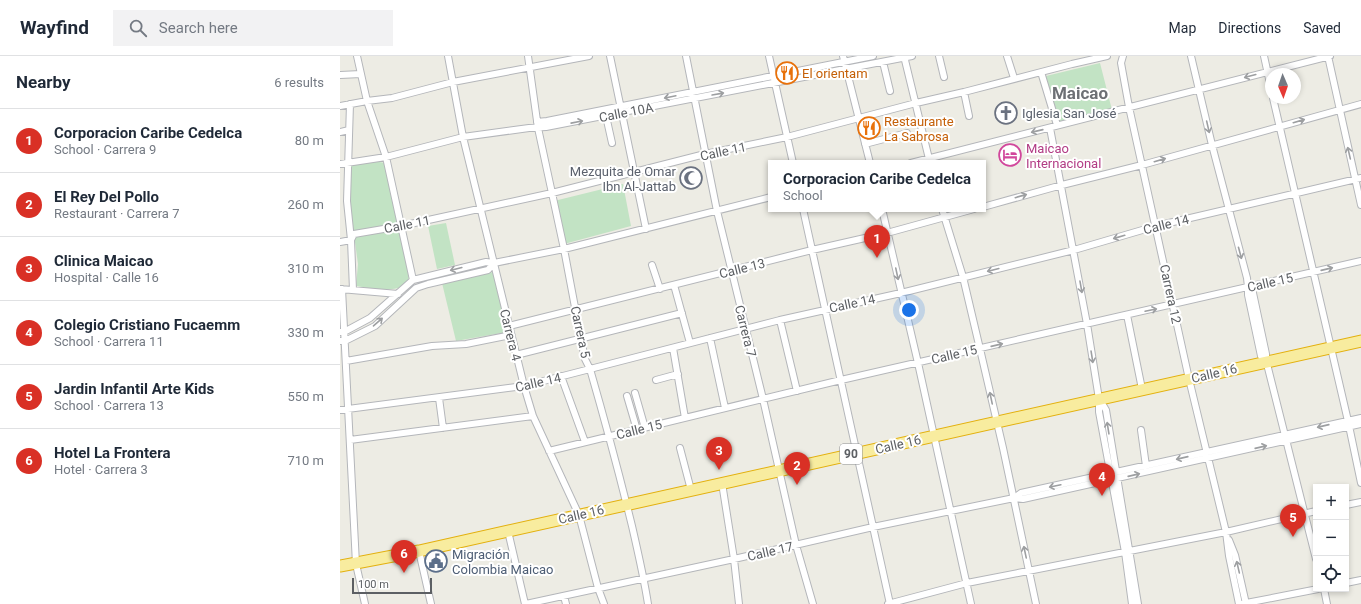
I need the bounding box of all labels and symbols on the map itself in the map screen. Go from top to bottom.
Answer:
restaurant icon: El orientam [774,60,800,86]
place label: El orientam [802,66,868,81]
north arrow [1265,68,1301,104]
one-way arrow [1243,73,1256,80]
district label: Maicao [1052,83,1108,103]
one-way arrow [711,90,724,98]
one-way arrow [664,93,677,101]
street label: Calle 10A [598,100,655,125]
church icon: Iglesia San José [993,100,1019,126]
place label: Iglesia San José [1022,106,1117,121]
place label: Restaurante La Sabrosa [884,114,954,144]
restaurant icon: Restaurante La Sabrosa [856,115,882,141]
one-way arrow [570,117,583,125]
one-way arrow [1292,117,1305,124]
one-way arrow [1205,120,1212,133]
one-way arrow [1031,127,1044,135]
street label: Calle 11 [699,139,747,164]
place label: Maicao Internacional [1026,141,1101,171]
hotel icon: Maicao Internacional [997,142,1023,168]
one-way arrow [1344,147,1352,160]
one-way arrow [1153,156,1166,163]
place label: Mezquita de Omar Ibn Al-Jattab [570,164,677,194]
mosque icon: Mezquita de Omar Ibn Al-Jattab [678,165,704,191]
one-way arrow [1014,192,1027,199]
street label: Calle 14 [1142,211,1191,237]
street label: Calle 11 [383,213,431,236]
pin: 1 [864,225,890,258]
one-way arrow [1113,234,1126,241]
one-way arrow [1237,246,1244,259]
street label: Calle 13 [718,256,767,281]
street label: Carrera 12 [1157,263,1184,325]
one-way arrow [1321,265,1334,273]
one-way arrow [450,266,463,273]
one-way arrow [987,266,1000,274]
one-way arrow [893,267,901,280]
street label: Calle 15 [1246,270,1294,295]
one-way arrow [1077,280,1085,293]
street label: Calle 14 [828,291,877,316]
your location [899,300,919,320]
street label: Carrera 7 [732,304,759,359]
street label: Carrera 5 [568,305,593,360]
one-way arrow [1144,305,1157,313]
street label: Carrera 4 [497,308,524,363]
one-way arrow [373,317,384,326]
one-way arrow [990,340,1003,348]
street label: Calle 15 [930,342,978,367]
one-way arrow [1088,350,1096,363]
street label: Calle 16 [1190,361,1238,386]
street label: Calle 14 [514,370,563,395]
one-way arrow [986,392,994,405]
street label: Calle 15 [615,417,664,442]
one-way arrow [1104,421,1112,434]
one-way arrow [1317,423,1330,431]
street label: Calle 16 [874,432,922,457]
pin: 3 [706,437,732,470]
one-way arrow [1254,442,1267,450]
road number: 90 [840,444,862,464]
pin: 2 [784,452,810,485]
one-way arrow [1176,454,1189,462]
pin: 4 [1089,463,1115,496]
one-way arrow [1127,470,1140,478]
one-way arrow [1049,482,1062,490]
street label: Calle 16 [557,502,605,527]
pin: 5 [1280,504,1306,537]
street label: Calle 17 [746,539,794,564]
pin: 6 [391,540,417,573]
one-way arrow [1021,546,1029,559]
place label: Migración Colombia Maicao [452,547,553,577]
public building icon: Migración Colombia Maicao [423,548,449,574]
one-way arrow [1233,561,1241,574]
scale bar [352,576,432,595]

